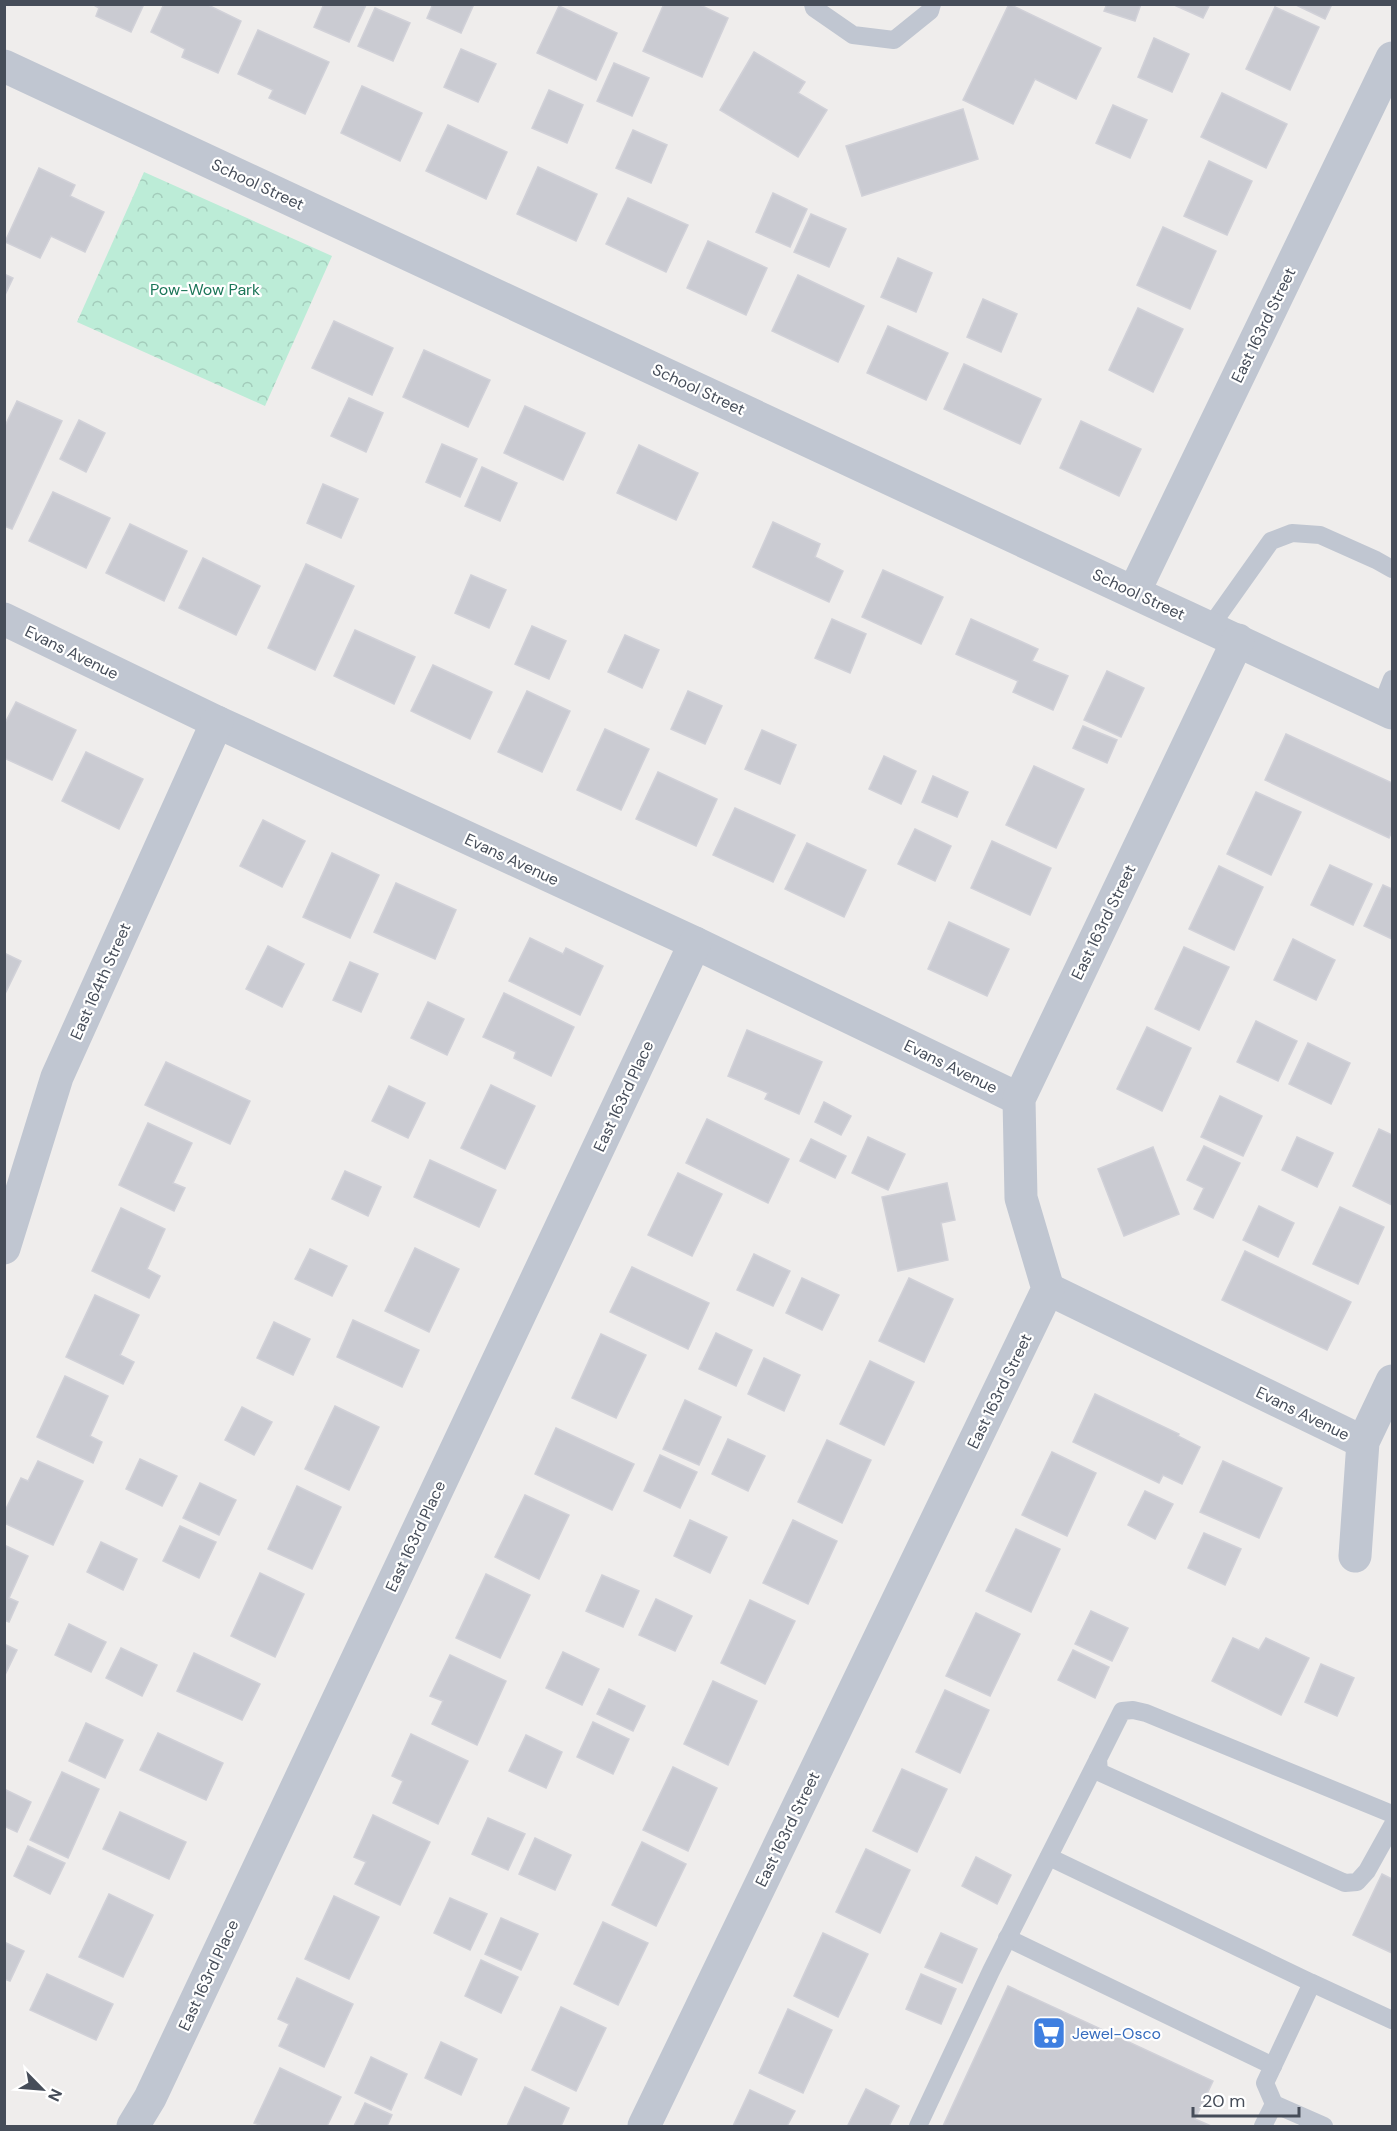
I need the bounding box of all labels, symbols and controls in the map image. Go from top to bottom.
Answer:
street label: School Street [208,154,307,215]
street label: East 163rd Street [1226,264,1300,386]
park label: Pow-Wow Park [150,279,260,300]
street label: School Street [649,359,748,420]
street label: School Street [1089,564,1188,625]
street label: Evans Avenue [22,621,122,684]
street label: Evans Avenue [461,828,562,890]
street label: East 163rd Street [1066,861,1140,983]
street label: East 164th Street [65,919,136,1043]
street label: Evans Avenue [901,1035,1001,1098]
street label: East 163rd Place [589,1037,658,1155]
street label: East 163rd Street [962,1330,1036,1452]
street label: Evans Avenue [1253,1382,1353,1445]
street label: East 163rd Place [381,1477,450,1595]
street label: East 163rd Street [750,1768,824,1890]
street label: East 163rd Place [174,1916,243,2034]
supermarket icon: Jewel-Osco [1031,2015,1067,2051]
place label: Jewel-Osco [1072,2023,1161,2044]
north arrow [12,2059,72,2119]
scale bar [1193,2080,1300,2118]
text: N [43,2085,67,2105]
text: 20 m [1202,2089,1245,2113]

